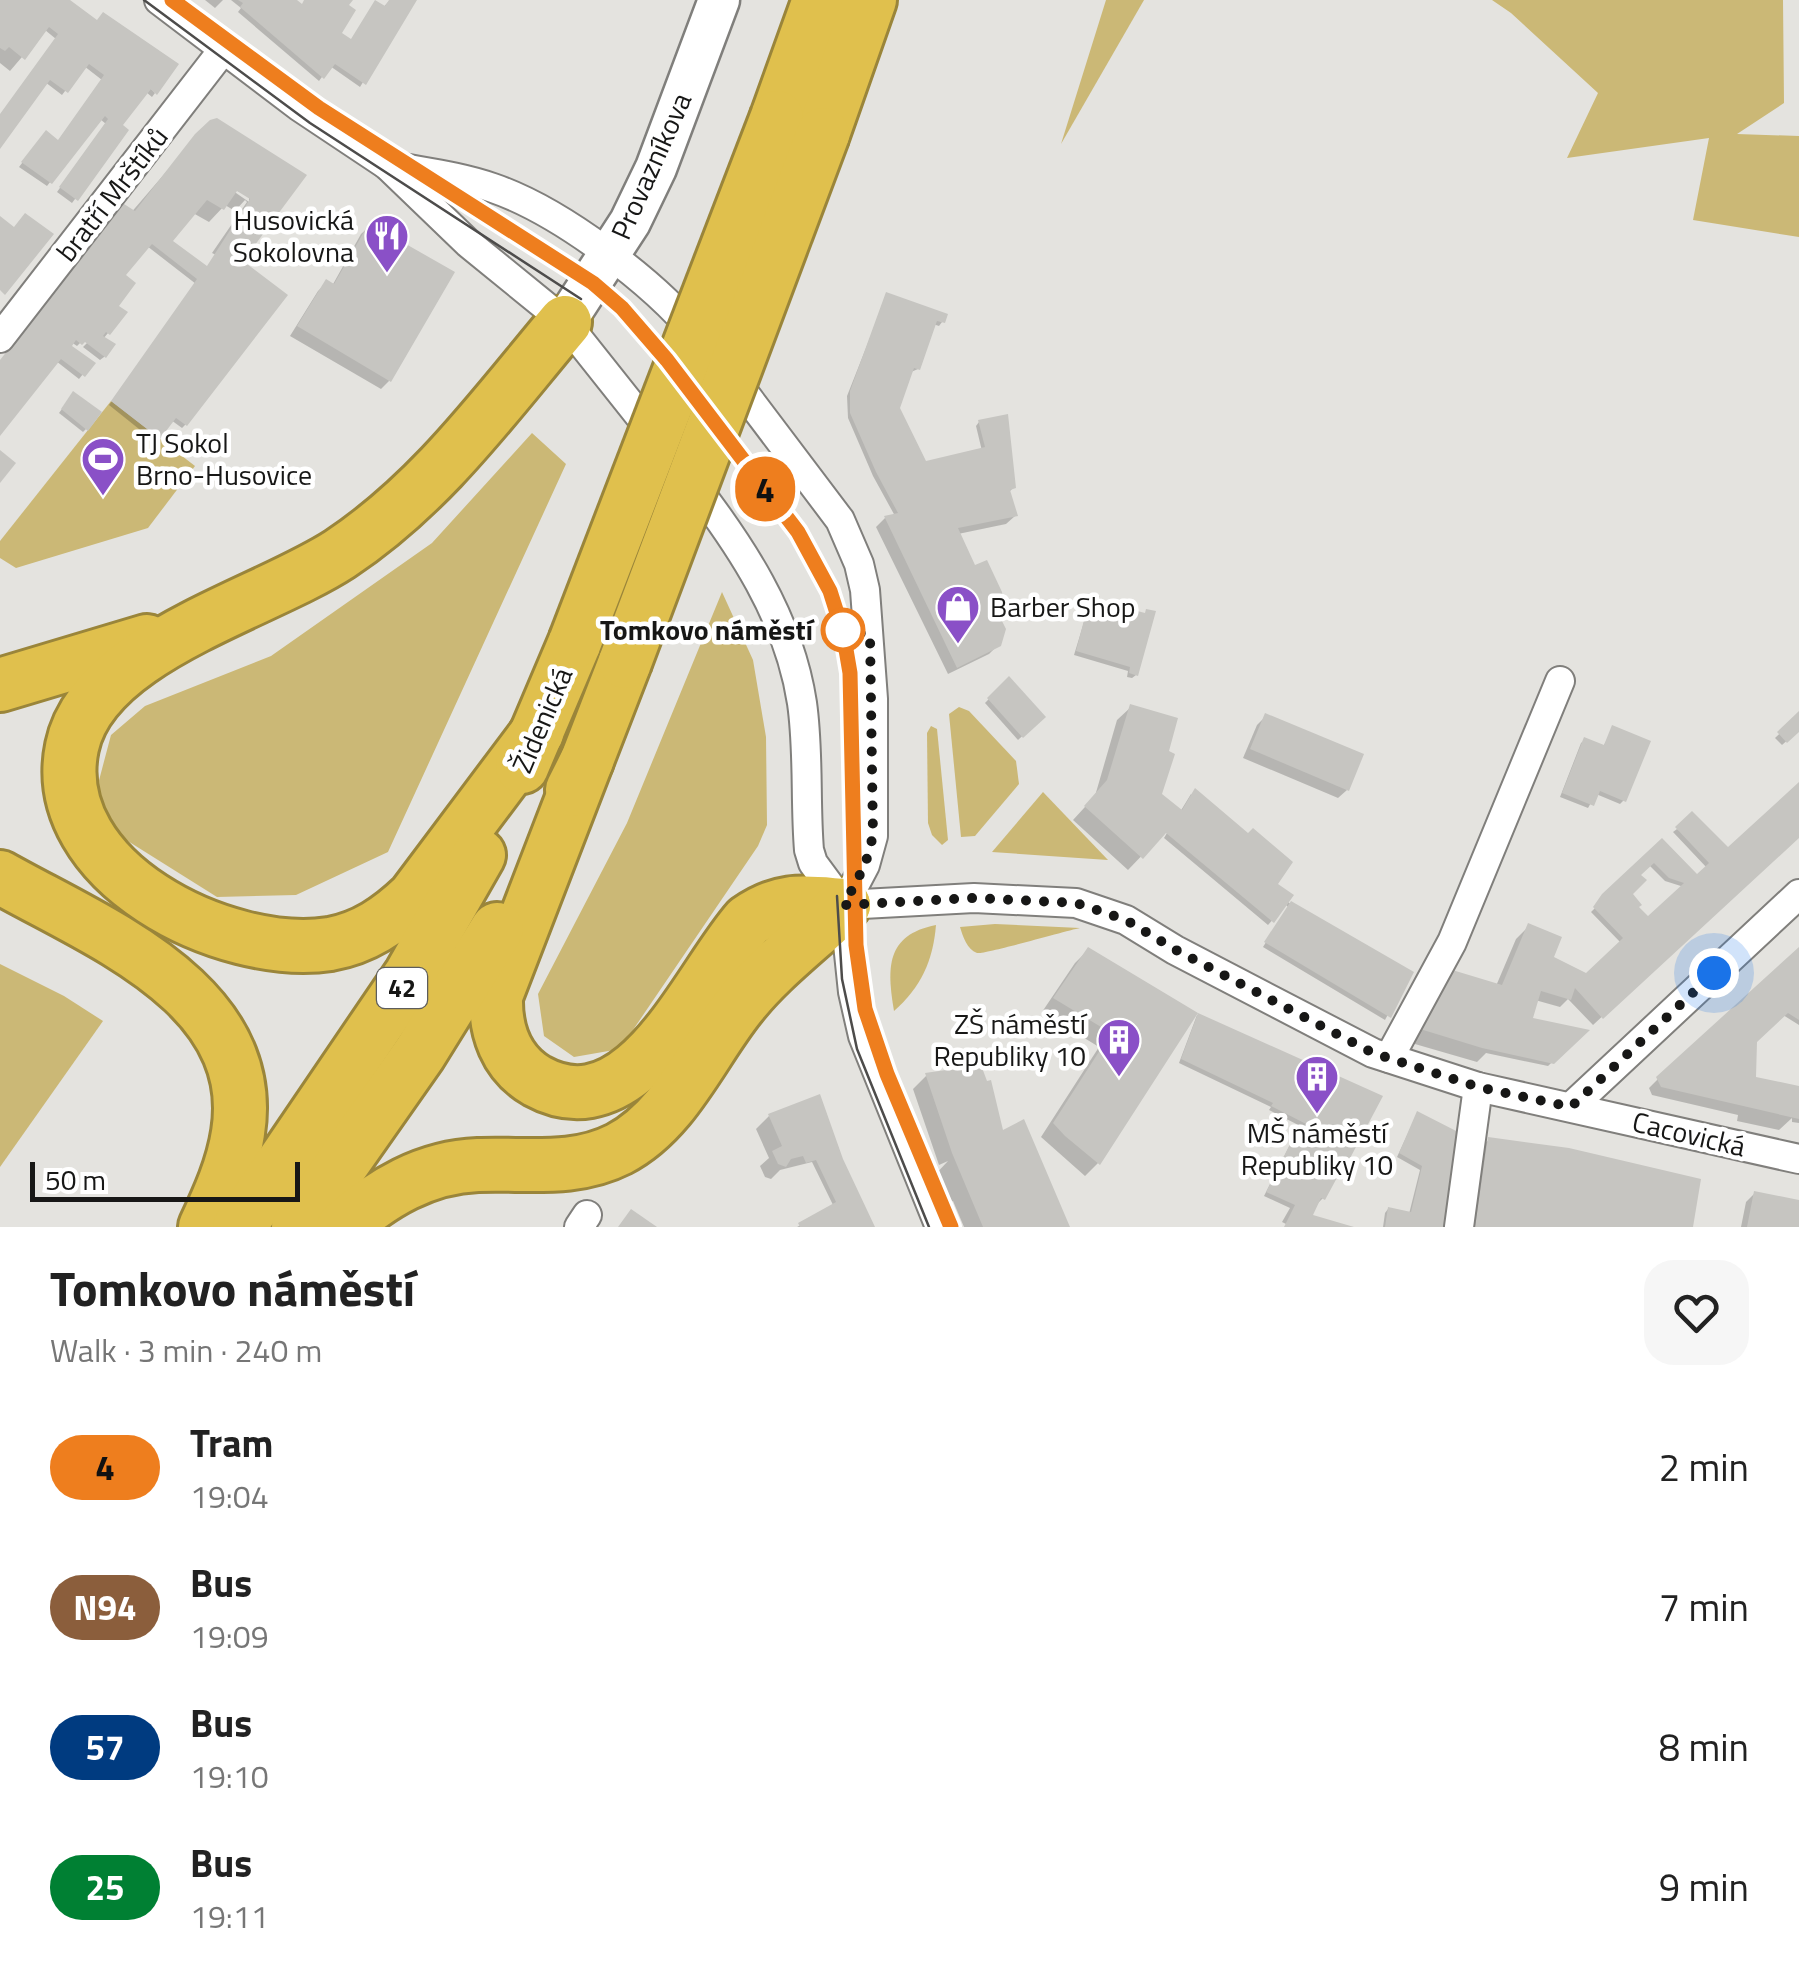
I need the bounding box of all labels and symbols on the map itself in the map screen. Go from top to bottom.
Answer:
street label: Provazníkova [599,85,702,246]
street label: bratří Mrštíků [45,117,178,270]
place label: Husovická Sokolovna [233,198,354,273]
restaurant icon: Husovická Sokolovna [364,213,410,274]
place label: TJ Sokol Brno-Husovice [136,421,312,496]
sports icon: TJ Sokol Brno-Husovice [80,436,126,497]
line badge: 4 [732,456,798,522]
shop icon: Barber Shop [935,584,981,645]
place label: Barber Shop [990,585,1135,628]
place label: Tomkovo náměstí [600,608,816,651]
marker: Tomkovo náměstí [822,609,864,651]
street label: Židenická [500,660,583,779]
your location [1689,948,1739,998]
road number: 42 [377,968,427,1008]
place label: ZŠ náměstí Republiky 10 [933,1002,1088,1077]
building icon: ZŠ náměstí Republiky 10 [1096,1017,1142,1078]
building icon: MŠ náměstí Republiky 10 [1294,1054,1340,1115]
street label: Cacovická [1628,1100,1750,1167]
place label: MŠ náměstí Republiky 10 [1241,1111,1393,1186]
scale bar [30,1157,300,1202]

